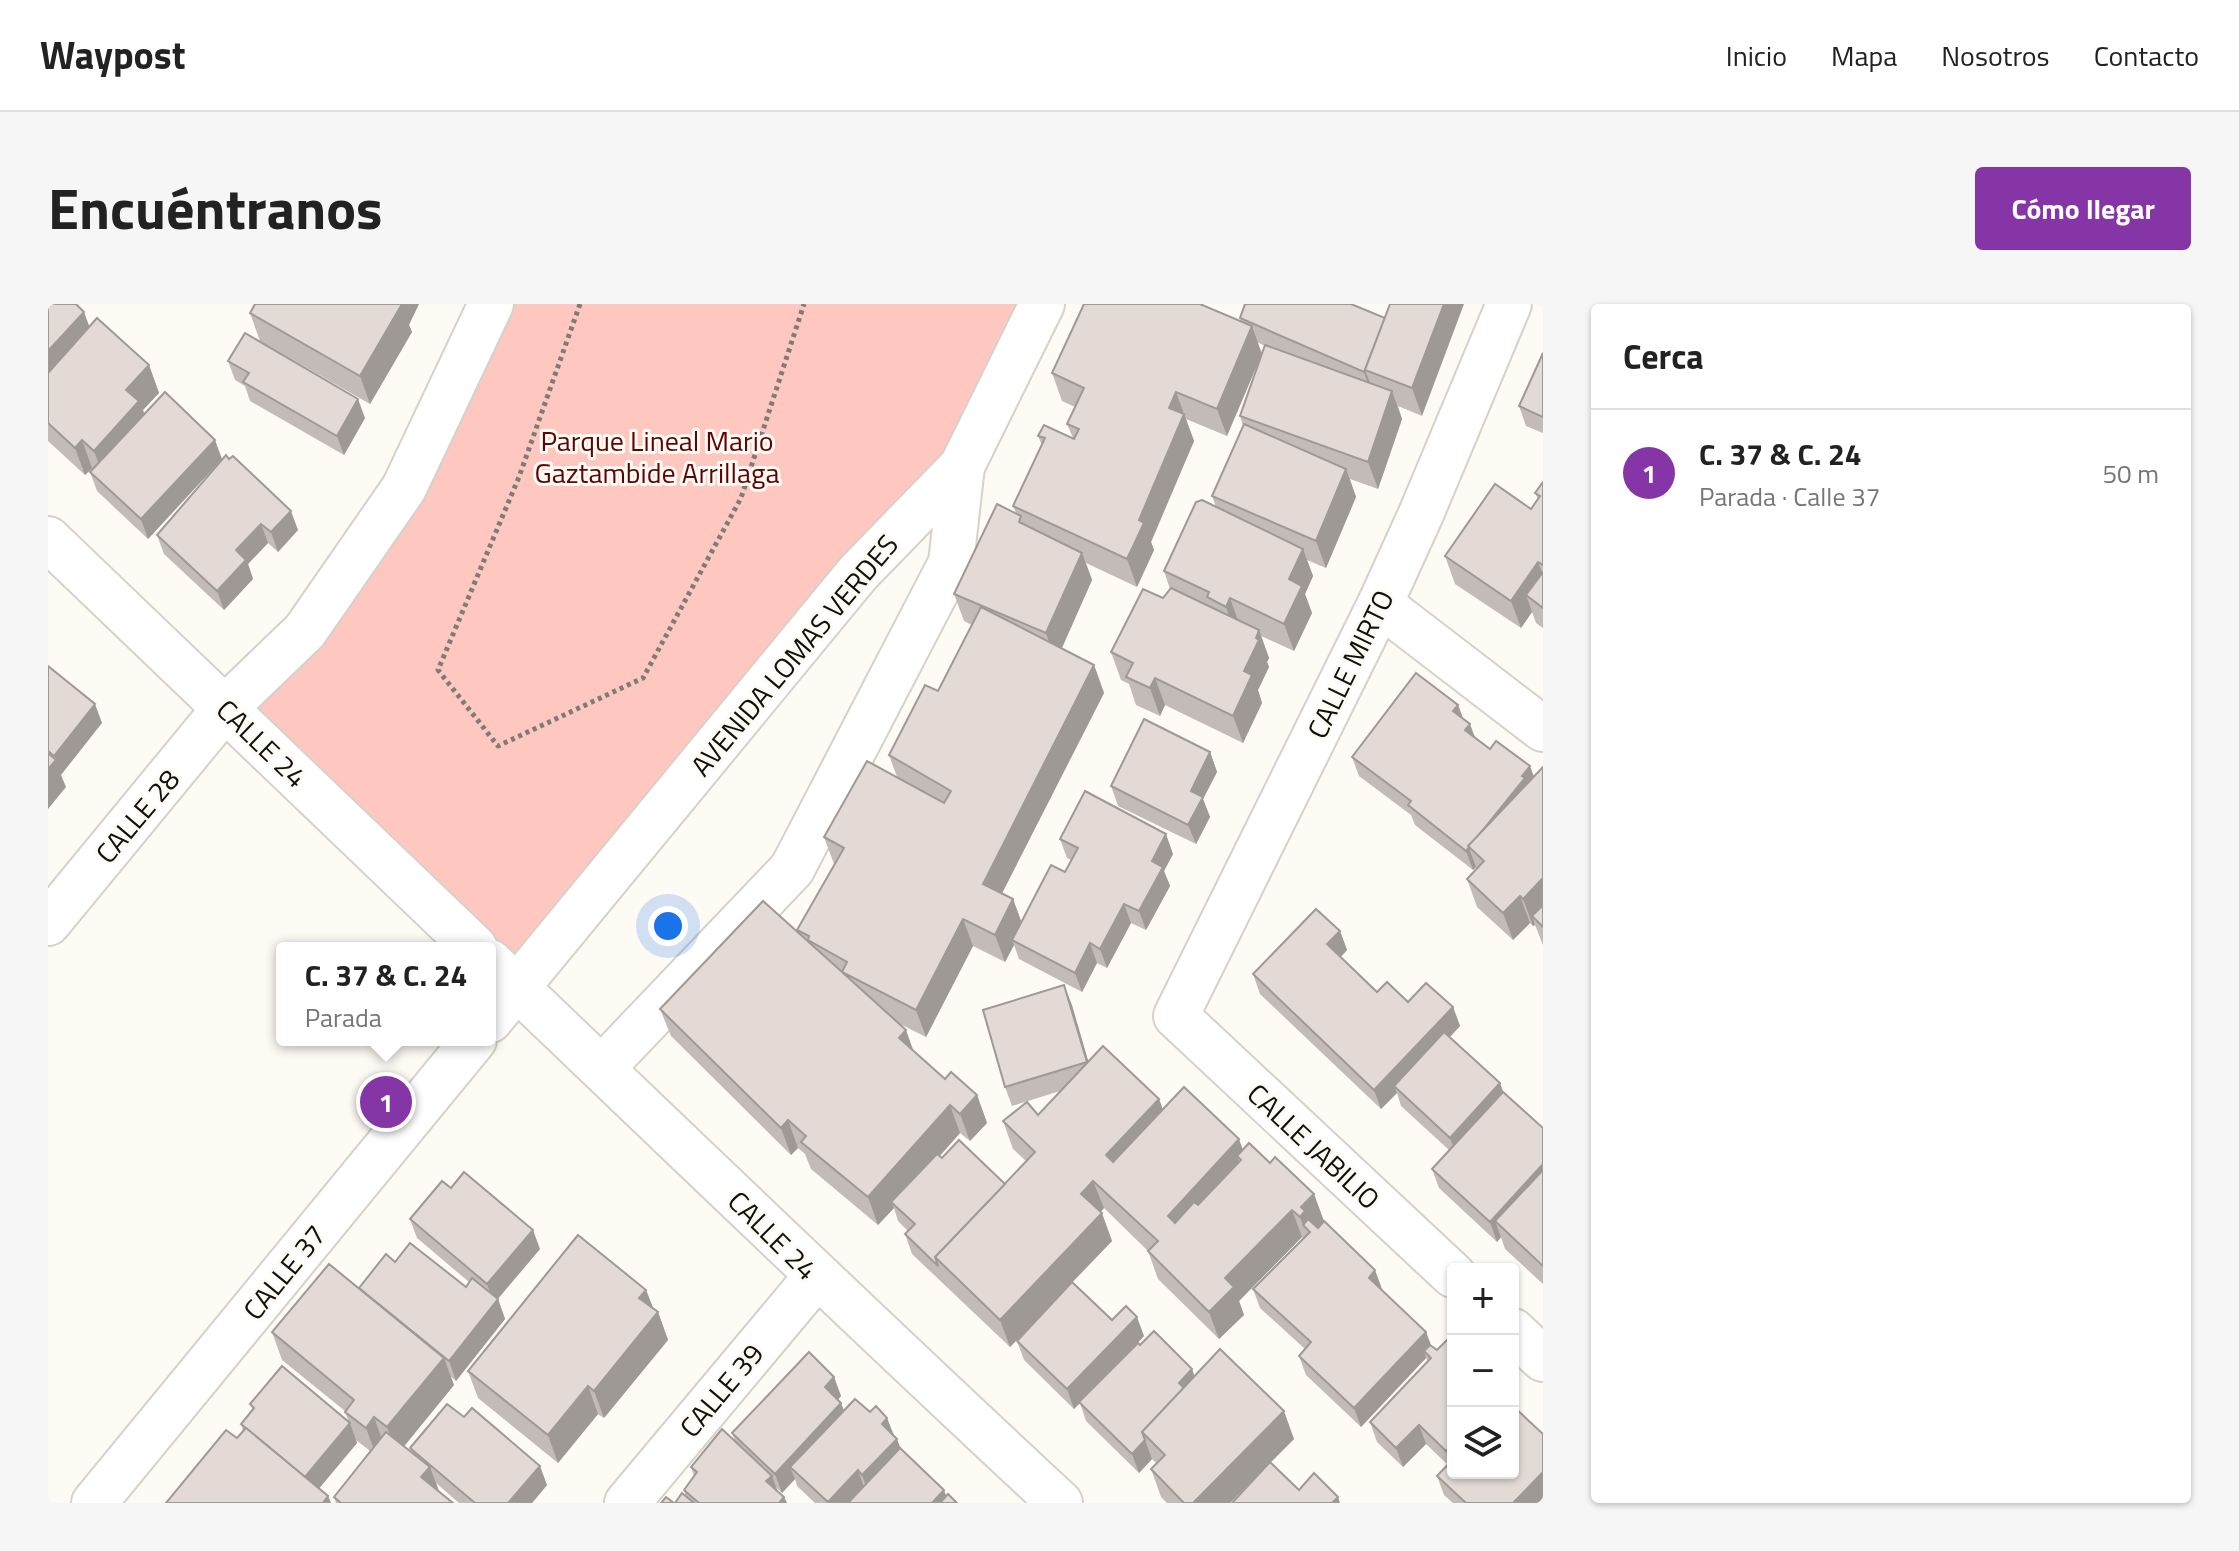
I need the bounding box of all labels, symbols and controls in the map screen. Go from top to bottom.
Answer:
text: Waypost [40,26,186,84]
text: Inicio [1726,34,1787,77]
text: Mapa [1831,34,1897,77]
text: Nosotros [1941,34,2050,77]
text: Contacto [2094,34,2199,77]
text: Encuéntranos [48,166,383,251]
button: Cómo llegar [1975,167,2191,250]
text: Cerca [1623,330,1704,382]
park label: Parque Lineal Mario Gaztambide Arrillaga [535,419,779,494]
text: C. 37 & C. 24 [1699,431,1862,477]
text: 1 [1642,454,1656,493]
text: 50 m [2102,454,2159,493]
text: Parada · Calle 37 [1699,477,1880,516]
street label: AVENIDA LOMAS VERDES [680,525,908,785]
street label: CALLE MIRTO [1296,582,1404,746]
street label: CALLE 24 [207,689,317,797]
street label: CALLE 28 [85,759,189,873]
your location [648,906,688,946]
popup [276,942,496,1046]
text: C. 37 & C. 24 [305,952,467,998]
text: Parada [305,998,382,1037]
pin: 1 [360,1072,412,1132]
street label: CALLE JABILIO [1238,1073,1390,1219]
street label: CALLE 24 [718,1180,828,1290]
street label: CALLE 37 [232,1215,336,1329]
map controls [1447,1263,1519,1479]
button: + [1447,1263,1519,1335]
street label: CALLE 39 [669,1333,773,1447]
button: − [1447,1335,1519,1407]
button: layers [1447,1407,1519,1479]

